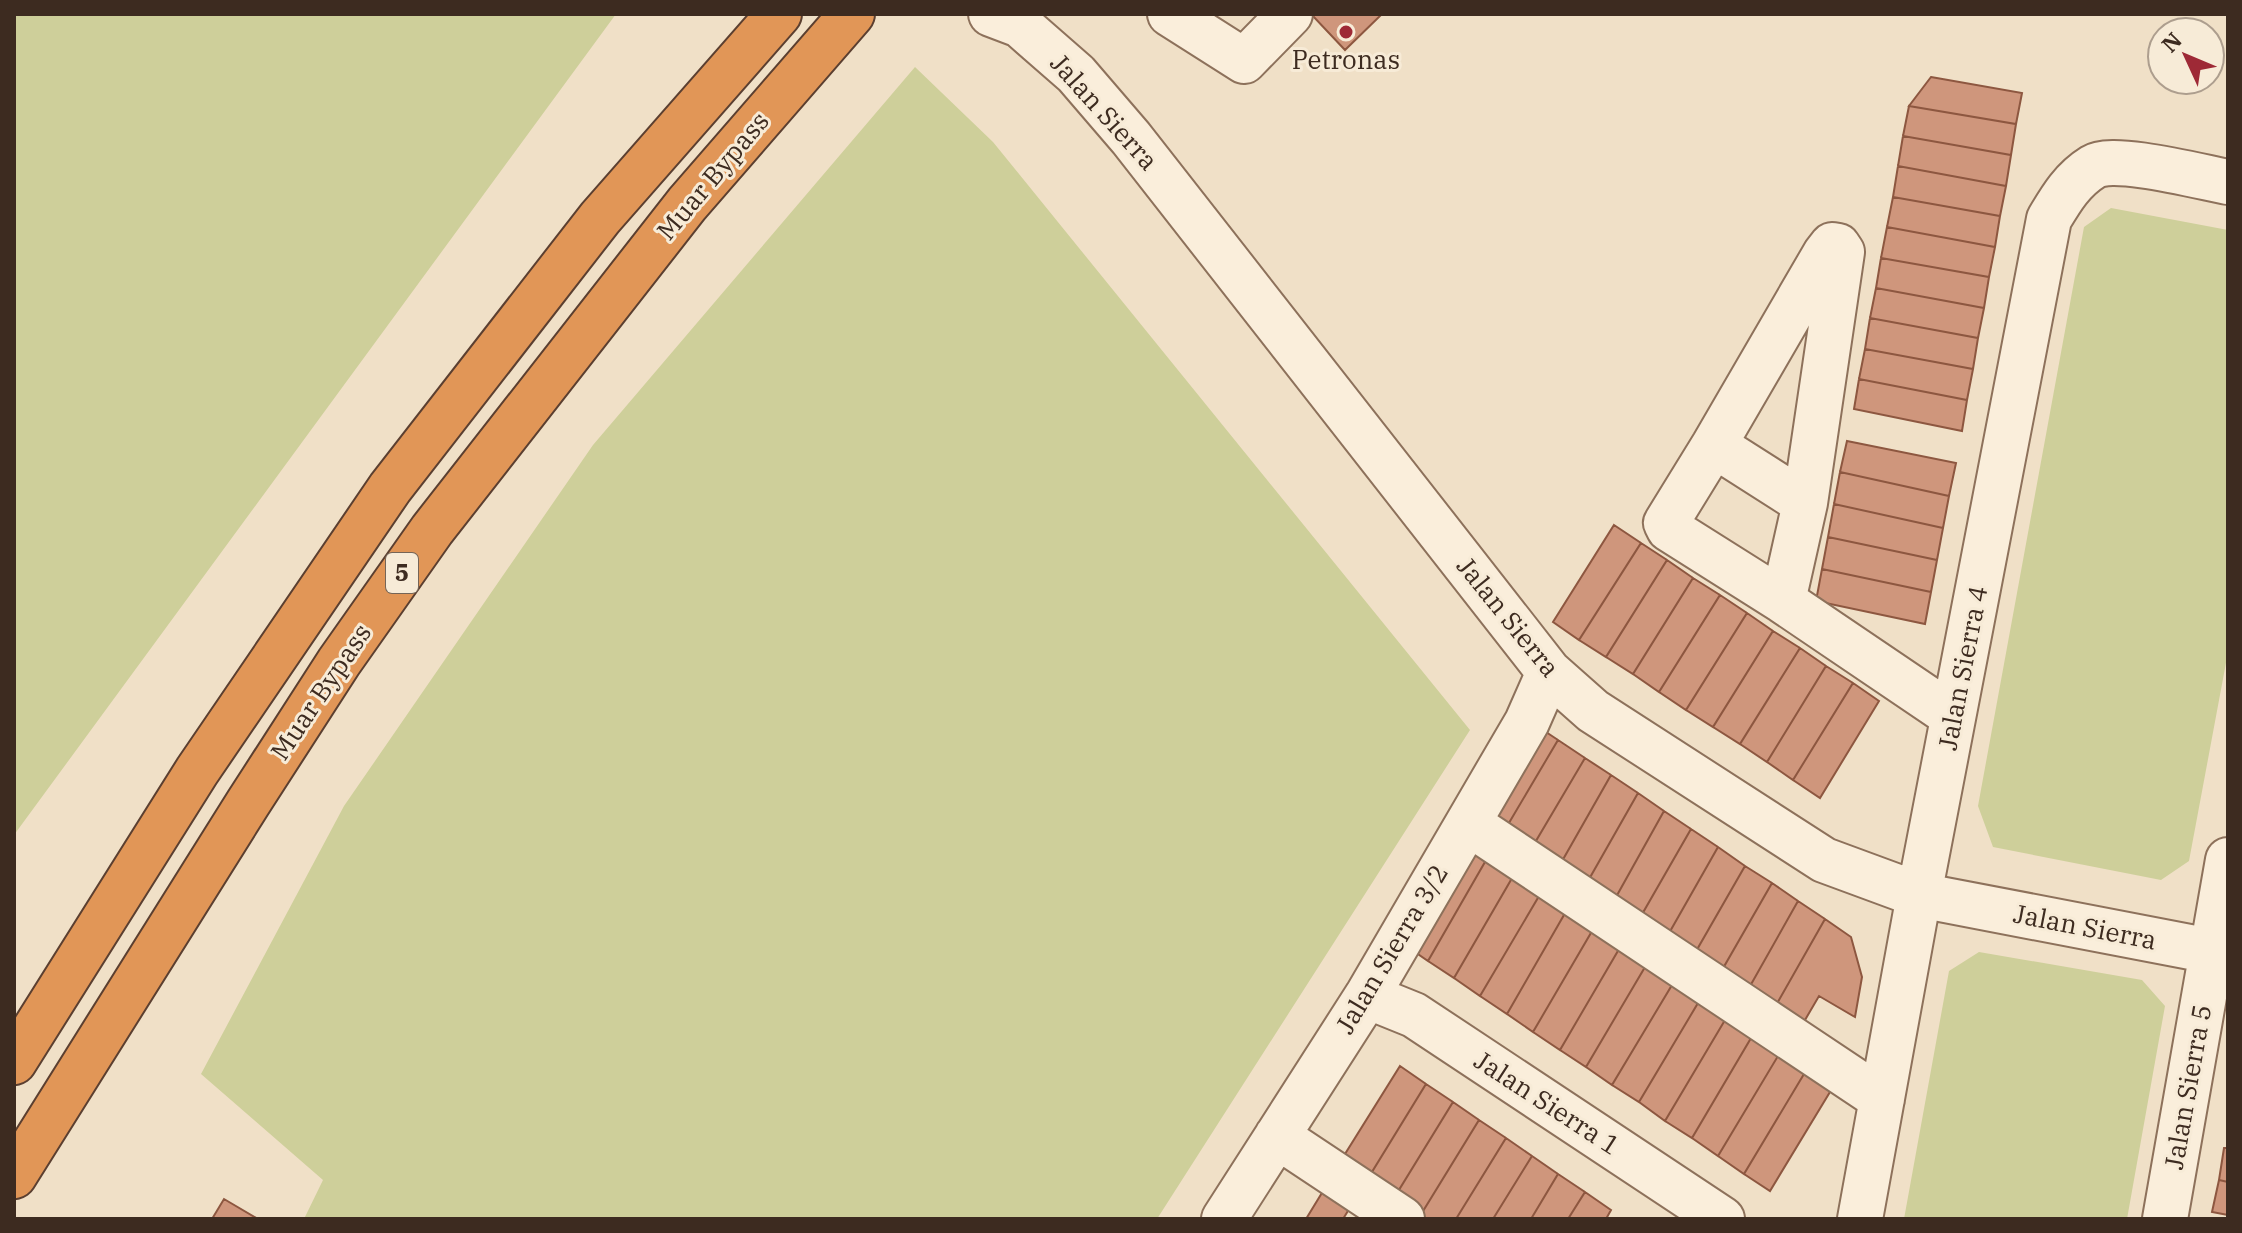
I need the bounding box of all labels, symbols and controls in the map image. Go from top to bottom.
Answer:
north arrow [2146,16,2226,96]
marker: Petronas [1337,23,1355,41]
text: N [2155,25,2188,58]
place label: Petronas [1292,42,1400,76]
street label: Jalan Sierra [1044,46,1166,177]
street label: Muar Bypass [649,104,776,247]
street label: Jalan Sierra [1450,549,1568,684]
road number: 5 [386,553,418,593]
street label: Jalan Sierra 4 [1929,583,1995,753]
street label: Muar Bypass [262,617,378,766]
street label: Jalan Sierra 3/2 [1327,857,1455,1040]
street label: Jalan Sierra [2011,895,2160,957]
street label: Jalan Sierra 5 [2156,1002,2218,1172]
street label: Jalan Sierra 1 [1468,1042,1627,1162]

